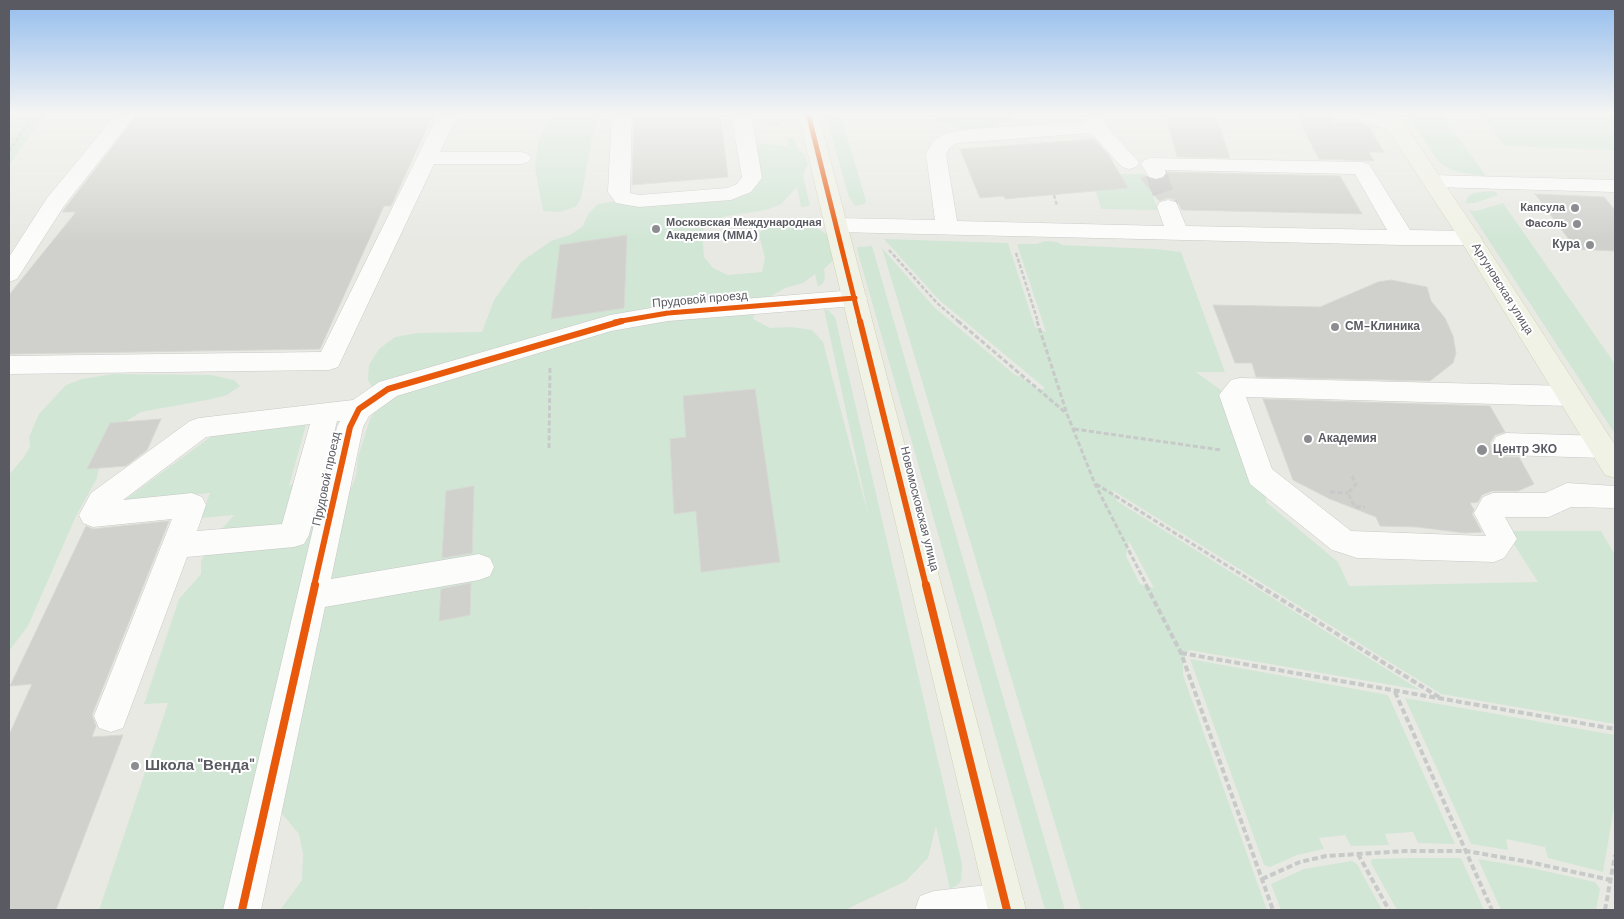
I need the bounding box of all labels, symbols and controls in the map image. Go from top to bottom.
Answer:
place label: Капсула [1520,201,1565,215]
marker: Капсула [1569,202,1581,214]
place label: Московская Международная Академия (ММА) [666,216,822,242]
place label: Фасоль [1525,217,1567,231]
marker: Фасоль [1571,218,1583,230]
marker: Московская Международная Академия (ММА) [650,223,662,235]
place label: Кура [1552,238,1580,252]
marker: Кура [1584,239,1596,251]
street label: Аргуновская улица [1468,240,1536,338]
street label: Прудовой проезд [652,289,748,311]
place label: СМ-Клиника [1345,320,1420,334]
marker: СМ-Клиника [1329,321,1341,333]
street label: Прудовой проезд [310,431,344,527]
place label: Академия [1318,432,1377,446]
marker: Академия [1302,433,1314,445]
marker: Центр ЭКО [1475,443,1489,457]
place label: Центр ЭКО [1493,443,1557,457]
street label: Новомосковская улица [896,445,942,573]
place label: Школа "Венда" [145,757,255,775]
marker: Школа "Венда" [129,760,141,772]

